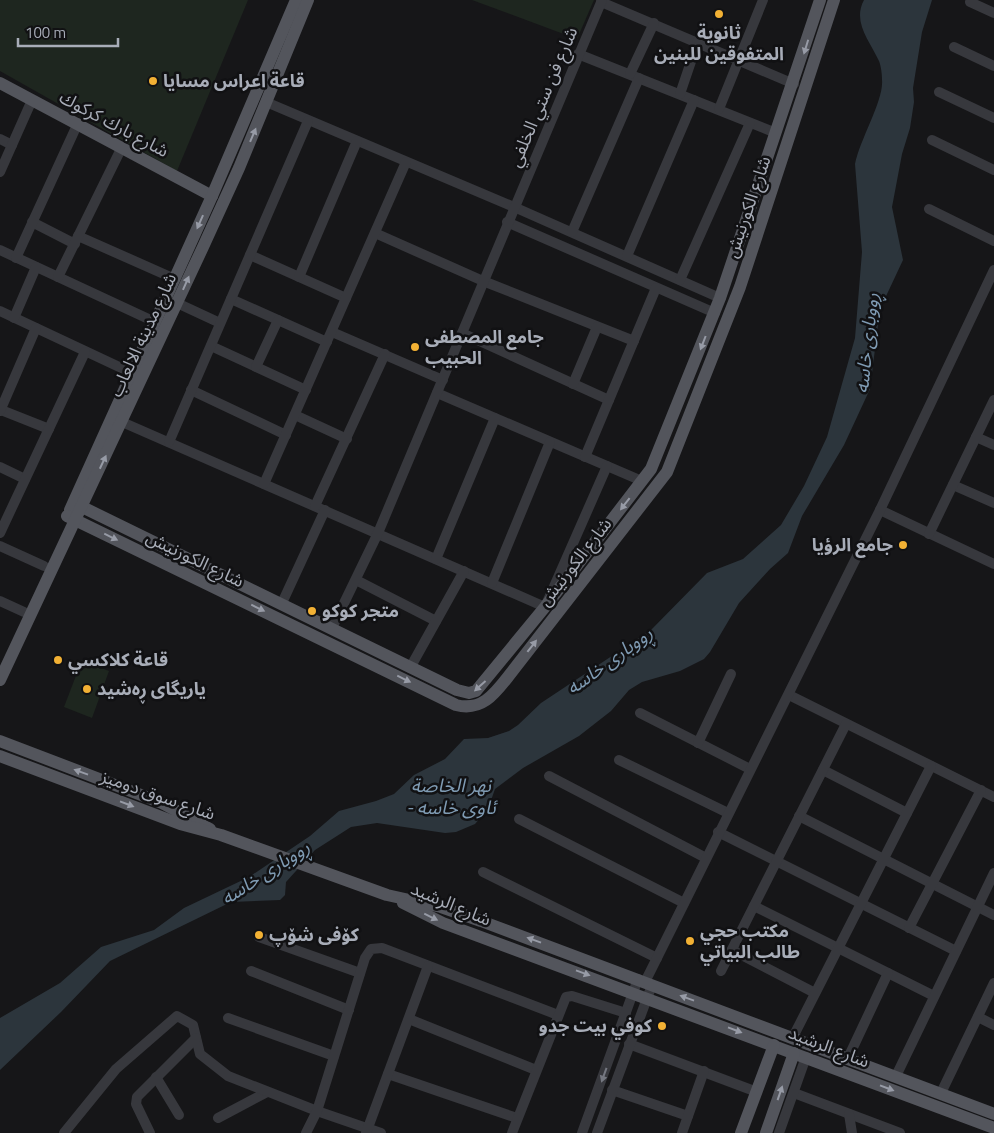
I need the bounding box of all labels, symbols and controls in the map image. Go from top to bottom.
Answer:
marker: ثانوية المتفوقين للبنين [713,8,725,20]
scale bar [18,15,118,47]
place label: ثانوية المتفوقين للبنين [654,19,784,67]
text: 100 m [25,21,66,44]
street label: شارع فن ستي الخلفي [501,22,585,172]
one-way arrow [801,39,809,54]
place label: قاعة اعراس مسايا [163,67,305,94]
marker: قاعة اعراس مسايا [147,75,159,87]
street label: شارع بارك كركوك [54,83,174,165]
one-way arrow [249,127,257,142]
street label: شارع الكورنيش [717,152,779,262]
one-way arrow [196,215,204,229]
street label: شارع مدينة الالعاب [102,268,184,402]
one-way arrow [183,276,191,290]
water label: ڕووباری خاسە [846,291,887,395]
place label: جامع المصطفى الحبيب [425,323,544,371]
one-way arrow [698,336,706,350]
marker: جامع المصطفى الحبيب [409,341,421,353]
one-way arrow [100,455,108,469]
one-way arrow [619,497,630,510]
street label: شارع الكورنيش [531,512,619,612]
street label: شارع الكورنيش [141,523,249,595]
place label: جامع الرؤيا [812,531,893,558]
one-way arrow [104,533,119,541]
marker: جامع الرؤيا [897,539,909,551]
place label: متجر كوكو [322,597,399,624]
one-way arrow [250,604,265,613]
marker: متجر كوكو [306,605,318,617]
water label: ڕووباری خاسە [559,618,659,703]
one-way arrow [527,639,538,652]
place label: قاعة كلاكسي [68,646,168,674]
marker: قاعة كلاكسي [52,654,64,666]
place label: یاریگای ڕەشید [97,675,206,704]
one-way arrow [397,676,411,684]
one-way arrow [475,680,487,692]
marker: یاریگای ڕەشید [81,683,93,695]
street label: شارع سوق دوميز [96,762,219,828]
one-way arrow [73,768,88,776]
water label: نهر الخاصة - ئاوی خاسە [406,770,498,821]
one-way arrow [120,801,135,808]
water label: ڕووباری خاسە [214,832,316,913]
street label: شارع الرشيد [406,875,496,933]
one-way arrow [424,913,438,921]
place label: مكتب حجي طالب البياتي [700,917,800,966]
place label: کۆفی شۆپ [269,921,360,948]
marker: کۆفی شۆپ [253,929,265,941]
marker: مكتب حجي طالب البياتي [684,935,696,947]
one-way arrow [527,936,542,943]
one-way arrow [576,969,591,977]
one-way arrow [679,993,694,1001]
place label: كوفي بيت جدو [539,1012,653,1040]
street label: شارع الرشيد [784,1019,874,1075]
marker: كوفي بيت جدو [656,1020,668,1032]
one-way arrow [728,1027,742,1035]
one-way arrow [600,1067,607,1082]
one-way arrow [880,1084,895,1092]
one-way arrow [777,1085,785,1100]

